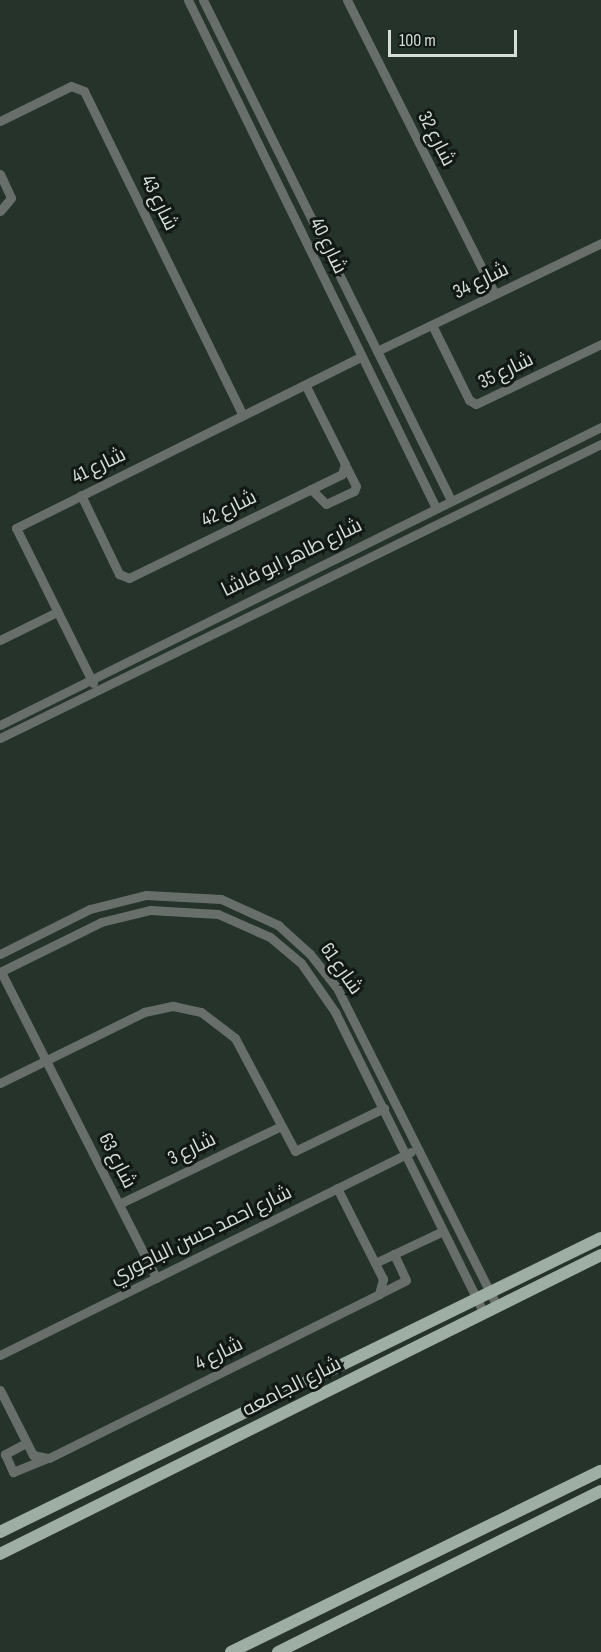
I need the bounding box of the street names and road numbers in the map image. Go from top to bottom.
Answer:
street label: شارع 32 [412,107,460,171]
street label: شارع 43 [135,171,183,235]
street label: شارع 40 [304,214,352,278]
street label: شارع 34 [449,257,513,305]
street label: شارع 35 [475,347,537,395]
street label: شارع 41 [68,443,130,489]
street label: شارع 42 [197,485,261,533]
street label: شارع طاهر ابو فاشا [218,514,366,602]
street label: شارع 61 [315,938,367,1000]
street label: شارع 3 [164,1127,220,1171]
street label: شارع 63 [93,1129,141,1193]
street label: شارع احمد حسن الباجوري [106,1181,296,1289]
street label: شارع 4 [191,1332,247,1376]
street label: شارع الجامعه [238,1352,346,1422]

